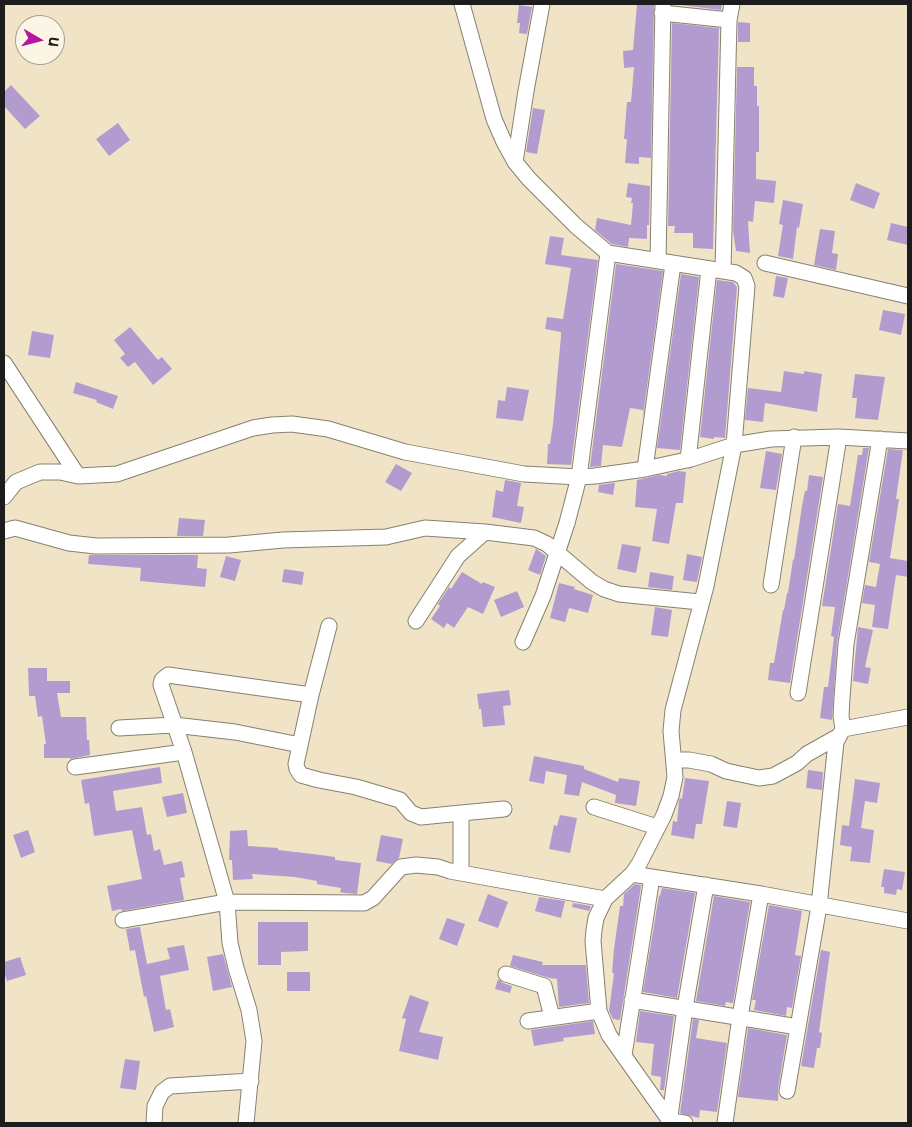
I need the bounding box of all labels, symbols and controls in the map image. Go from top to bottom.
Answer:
north arrow [15,15,65,65]
text: U [44,36,64,48]

